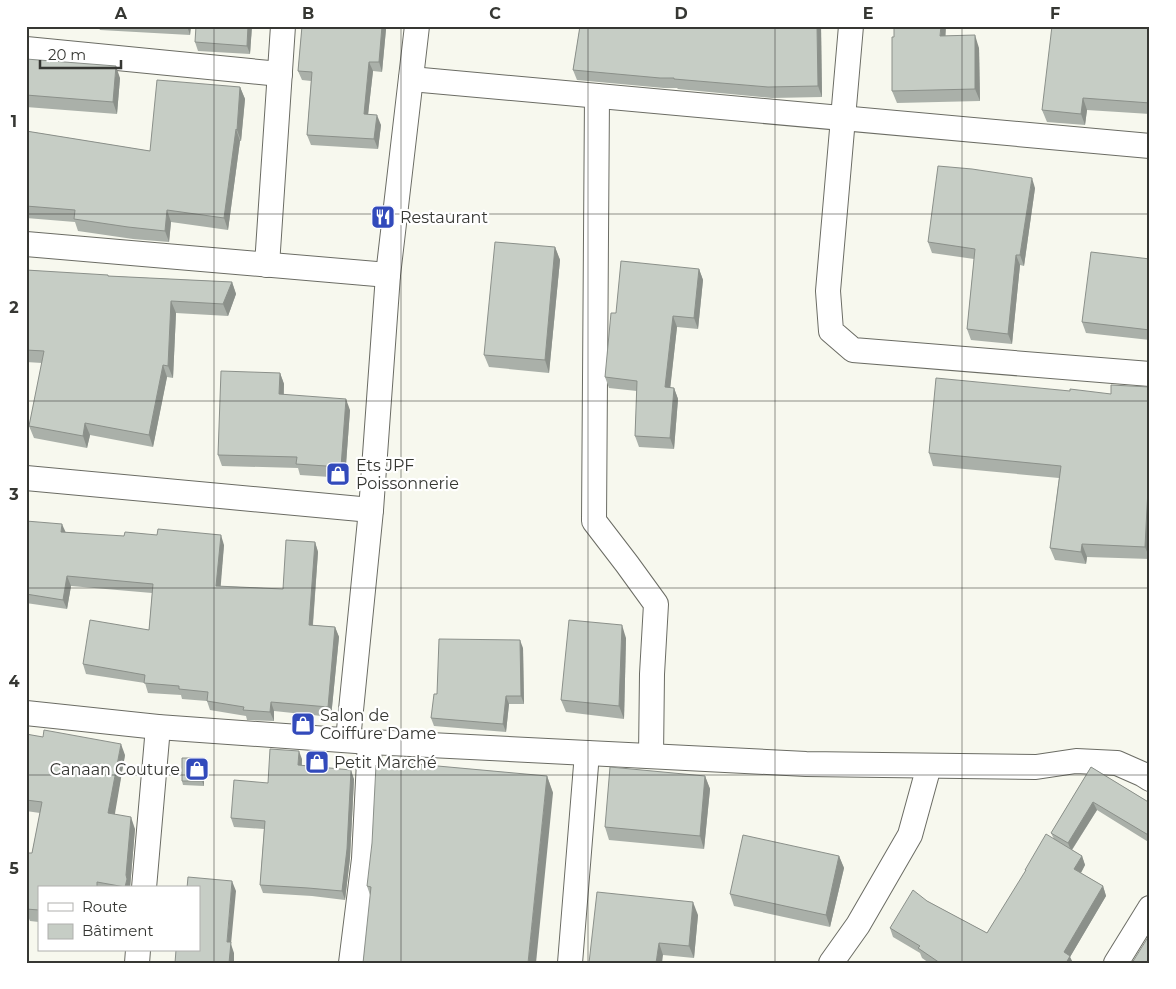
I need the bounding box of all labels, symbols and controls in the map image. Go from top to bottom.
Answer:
text: A [114,4,128,23]
text: B [302,4,314,23]
text: C [489,4,501,23]
text: D [674,4,688,23]
text: E [863,4,873,23]
text: F [1050,4,1060,23]
scale bar [40,38,121,70]
text: 20 m [48,45,86,64]
text: 1 [11,112,17,131]
restaurant icon: Restaurant [370,204,396,230]
place label: Restaurant [400,208,488,227]
text: 2 [9,298,19,317]
place label: Ets JPF Poissonnerie [356,456,459,493]
shop icon: Ets JPF Poissonnerie [325,461,351,487]
text: 3 [8,485,19,504]
text: 4 [8,672,20,691]
place label: Salon de Coiffure Dame [320,706,436,743]
shop icon: Salon de Coiffure Dame [290,711,316,737]
shop icon: Petit Marché [304,749,330,775]
place label: Petit Marché [334,753,437,772]
shop icon: Canaan Couture [184,756,210,782]
place label: Canaan Couture [50,760,180,779]
text: 5 [9,859,19,878]
legend [38,886,200,952]
text: Route [82,897,127,916]
text: Bâtiment [82,921,154,940]

